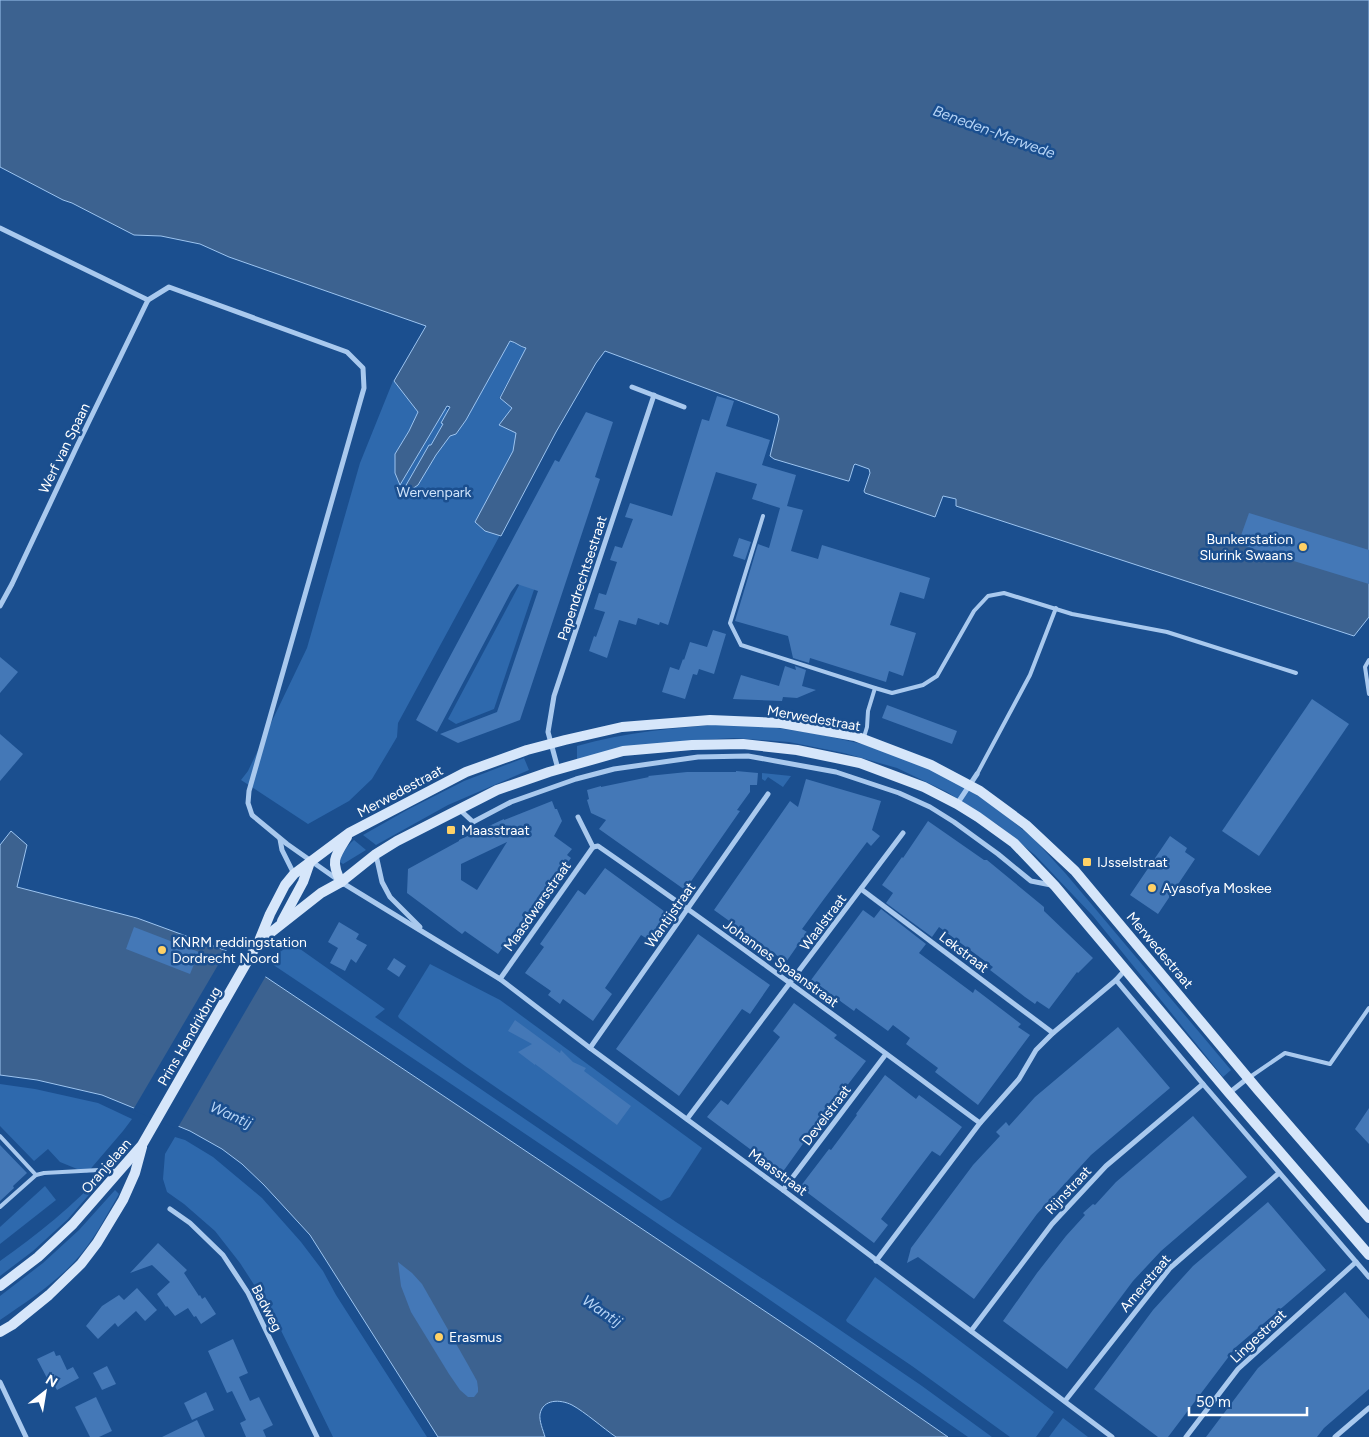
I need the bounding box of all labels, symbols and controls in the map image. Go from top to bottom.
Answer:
water label: Beneden-Merwede [931,102,1057,162]
street label: Werf van Spaan [35,400,94,496]
park label: Wervenpark [397,484,472,501]
street label: Papendrechtsestraat [554,514,611,643]
place label: Bunkerstation Slurink Swaans [1199,531,1293,564]
marker: Bunkerstation Slurink Swaans [1297,541,1309,553]
street label: Merwedestraat [766,702,862,735]
street label: Merwedestraat [354,762,446,821]
place label: Maasstraat [461,822,530,839]
marker: Maasstraat [445,824,457,836]
place label: IJsselstraat [1097,854,1168,871]
marker: IJsselstraat [1081,856,1093,868]
street label: Maasdwarsstraat [500,858,575,955]
street label: Wantijstraat [642,879,699,951]
place label: Ayasofya Moskee [1162,880,1272,897]
marker: Ayasofya Moskee [1146,882,1158,894]
street label: Waalstraat [797,891,850,954]
street label: Merwedestraat [1123,909,1197,992]
street label: Johannes Spaanstraat [720,916,842,1011]
street label: Lekstraat [935,928,992,977]
place label: KNRM reddingstation Dordrecht Noord [172,934,307,967]
marker: KNRM reddingstation Dordrecht Noord [156,944,168,956]
street label: Prins Hendrikbrug [154,984,225,1089]
street label: Develstraat [798,1082,855,1149]
water label: Wantij [207,1098,256,1133]
street label: Oranjelaan [78,1135,135,1197]
street label: Maasstraat [745,1145,811,1199]
street label: Rijnstraat [1042,1163,1095,1218]
street label: Amerstraat [1116,1251,1174,1316]
street label: Badweg [247,1282,286,1335]
water label: Wantij [579,1291,626,1331]
street label: Lingestraat [1227,1306,1290,1367]
place label: Erasmus [449,1329,502,1346]
marker: Erasmus [433,1331,445,1343]
north arrow [20,1367,70,1417]
text: N [42,1371,60,1391]
scale bar [1189,1384,1306,1416]
text: 50 m [1196,1393,1231,1411]

